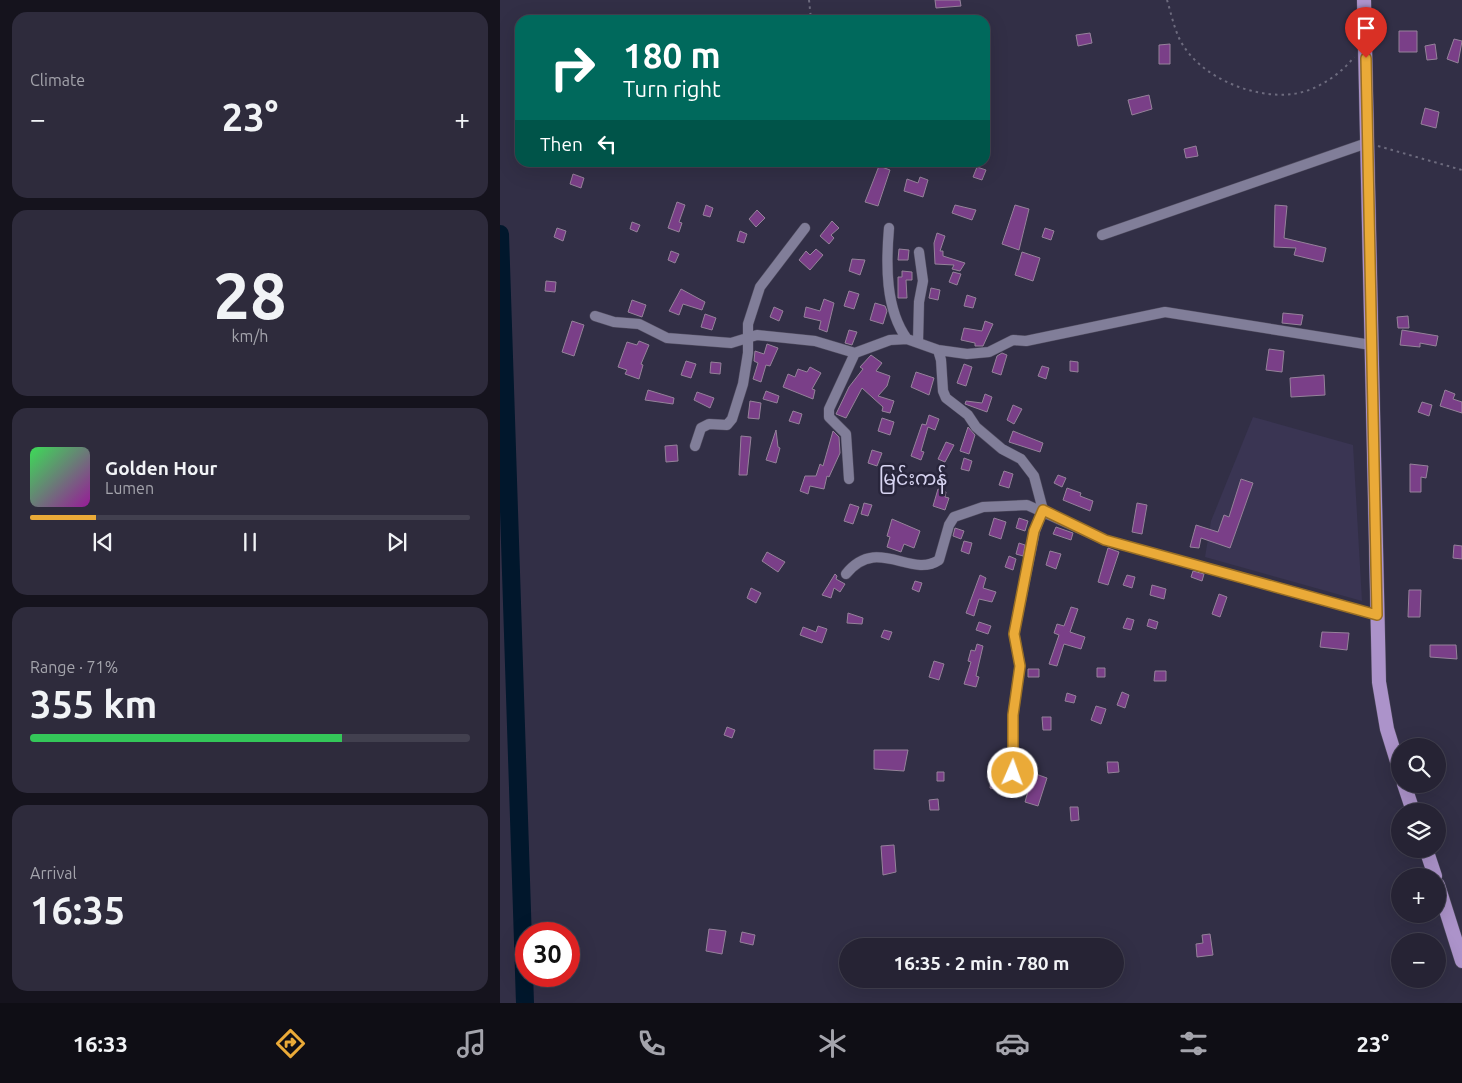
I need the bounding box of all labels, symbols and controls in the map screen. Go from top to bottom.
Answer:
pin [1345,7,1387,58]
icon: arrive [1352,14,1380,42]
icon: right [540,35,605,100]
text: 180 m [623,35,721,75]
text: Climate [30,71,85,89]
text: Turn right [623,76,721,101]
text: 23° [222,96,278,138]
text: − [30,103,46,134]
text: + [454,103,470,134]
icon: left [593,130,621,158]
text: Then [540,133,583,155]
text: 28 [213,258,287,331]
text: km/h [232,327,268,345]
text: Golden Hour [105,457,217,479]
district label: မြင်းကန် [879,464,947,494]
text: Lumen [105,479,154,497]
icon: previous [89,528,117,556]
icon: pause [236,528,264,556]
icon: next [383,528,411,556]
text: Range · 71% [30,658,118,676]
text: 355 km [30,683,157,725]
map controls [1391,738,1446,988]
button: search [1391,738,1446,793]
position arrow [986,746,1038,798]
button: layers [1391,803,1446,858]
text: Arrival [30,864,77,882]
button: + [1391,868,1446,923]
text: 16:35 [30,889,125,931]
speed limit sign: 30 [515,922,580,987]
button: − [1391,933,1446,988]
text: 16:35 · 2 min · 780 m [894,952,1069,974]
icon: directions [273,1026,308,1061]
icon: music [454,1026,489,1061]
icon: phone [634,1026,669,1061]
icon: climate [815,1026,850,1061]
icon: car [995,1026,1030,1061]
icon: filters [1176,1026,1211,1061]
text: 16:33 [73,1031,128,1056]
text: 23° [1357,1031,1389,1056]

